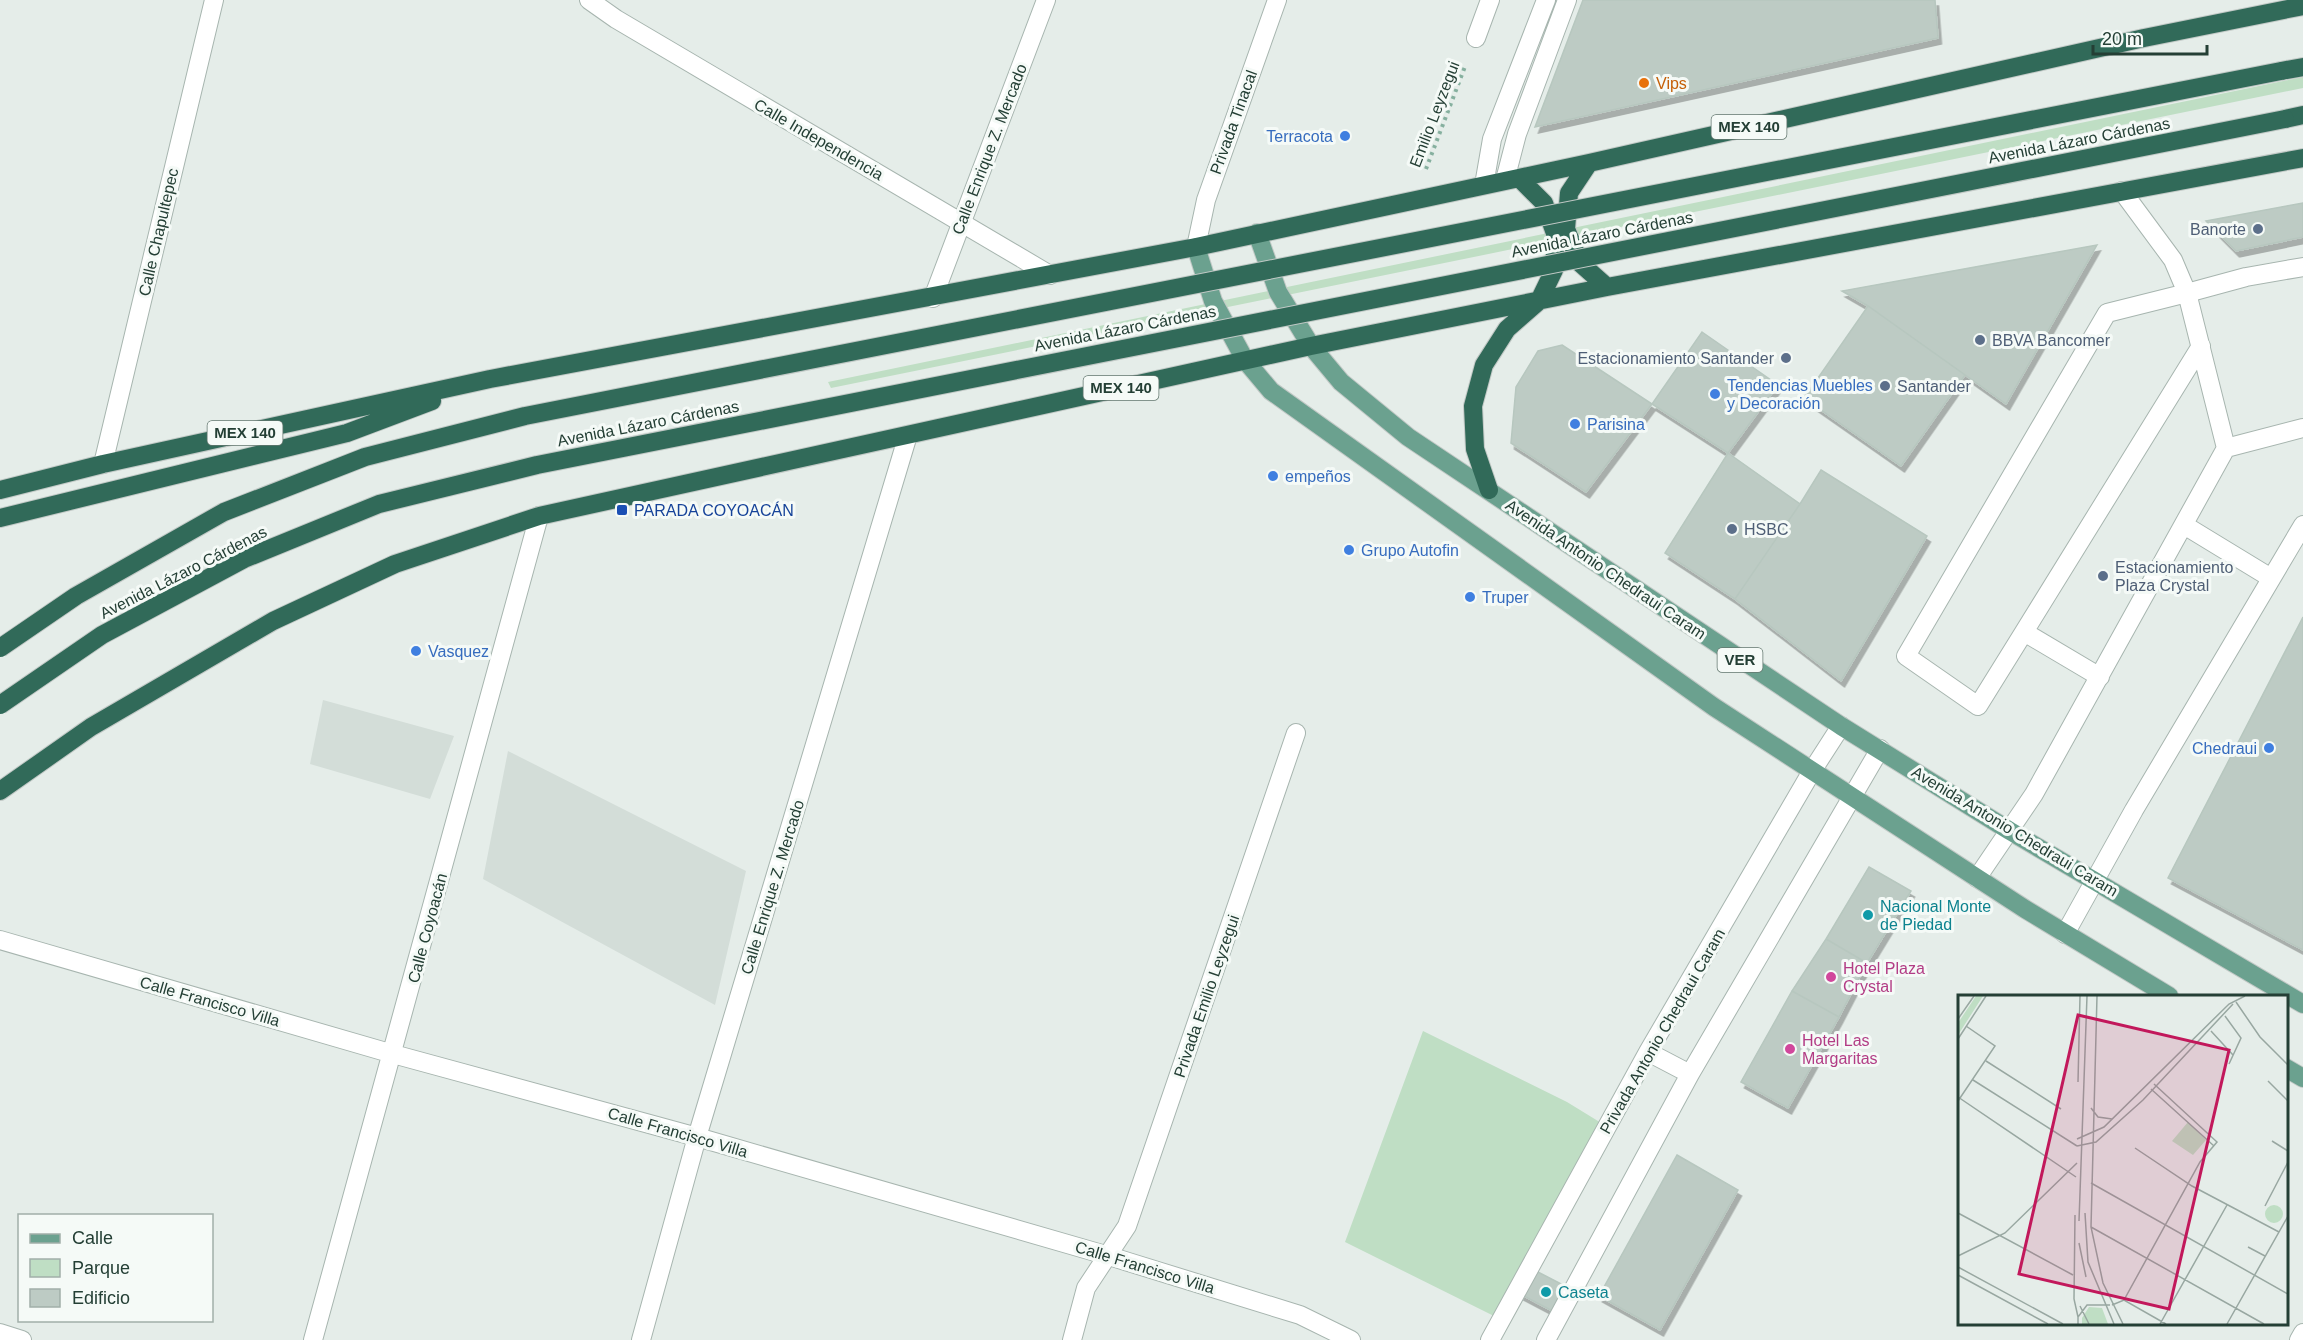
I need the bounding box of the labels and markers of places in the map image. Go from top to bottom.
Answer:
place label: Vips [1656,75,1687,92]
marker: Vips [1637,76,1651,90]
place label: Terracota [1266,128,1333,145]
marker: Terracota [1338,129,1352,143]
place label: Banorte [2190,221,2246,238]
marker: Banorte [2251,222,2265,236]
place label: BBVA Bancomer [1992,332,2111,349]
marker: BBVA Bancomer [1973,333,1987,347]
place label: Estacionamiento Santander [1577,350,1775,367]
marker: Estacionamiento Santander [1779,351,1793,365]
place label: Tendencias Muebles y Decoración [1727,377,1873,412]
place label: Santander [1897,378,1972,395]
marker: Santander [1878,379,1892,393]
marker: Tendencias Muebles y Decoración [1708,387,1722,401]
place label: Parisina [1587,416,1645,433]
marker: Parisina [1568,417,1582,431]
place label: empeños [1285,468,1351,485]
marker: empeños [1266,469,1280,483]
place label: PARADA COYOACÁN [634,501,794,519]
marker: PARADA COYOACÁN [615,503,629,517]
place label: HSBC [1744,521,1788,538]
marker: HSBC [1725,522,1739,536]
place label: Grupo Autofin [1361,542,1459,559]
marker: Grupo Autofin [1342,543,1356,557]
place label: Estacionamiento Plaza Crystal [2115,559,2233,594]
marker: Estacionamiento Plaza Crystal [2096,569,2110,583]
place label: Truper [1482,589,1529,606]
marker: Truper [1463,590,1477,604]
place label: Vasquez [428,643,489,660]
marker: Vasquez [409,644,423,658]
place label: Chedraui [2192,740,2257,757]
marker: Chedraui [2262,741,2276,755]
place label: Nacional Monte de Piedad [1880,898,1991,933]
marker: Nacional Monte de Piedad [1861,908,1875,922]
place label: Hotel Plaza Crystal [1843,960,1925,995]
marker: Hotel Plaza Crystal [1824,970,1838,984]
place label: Hotel Las Margaritas [1802,1032,1878,1067]
marker: Hotel Las Margaritas [1783,1042,1797,1056]
place label: Caseta [1558,1284,1609,1301]
marker: Caseta [1539,1285,1553,1299]

